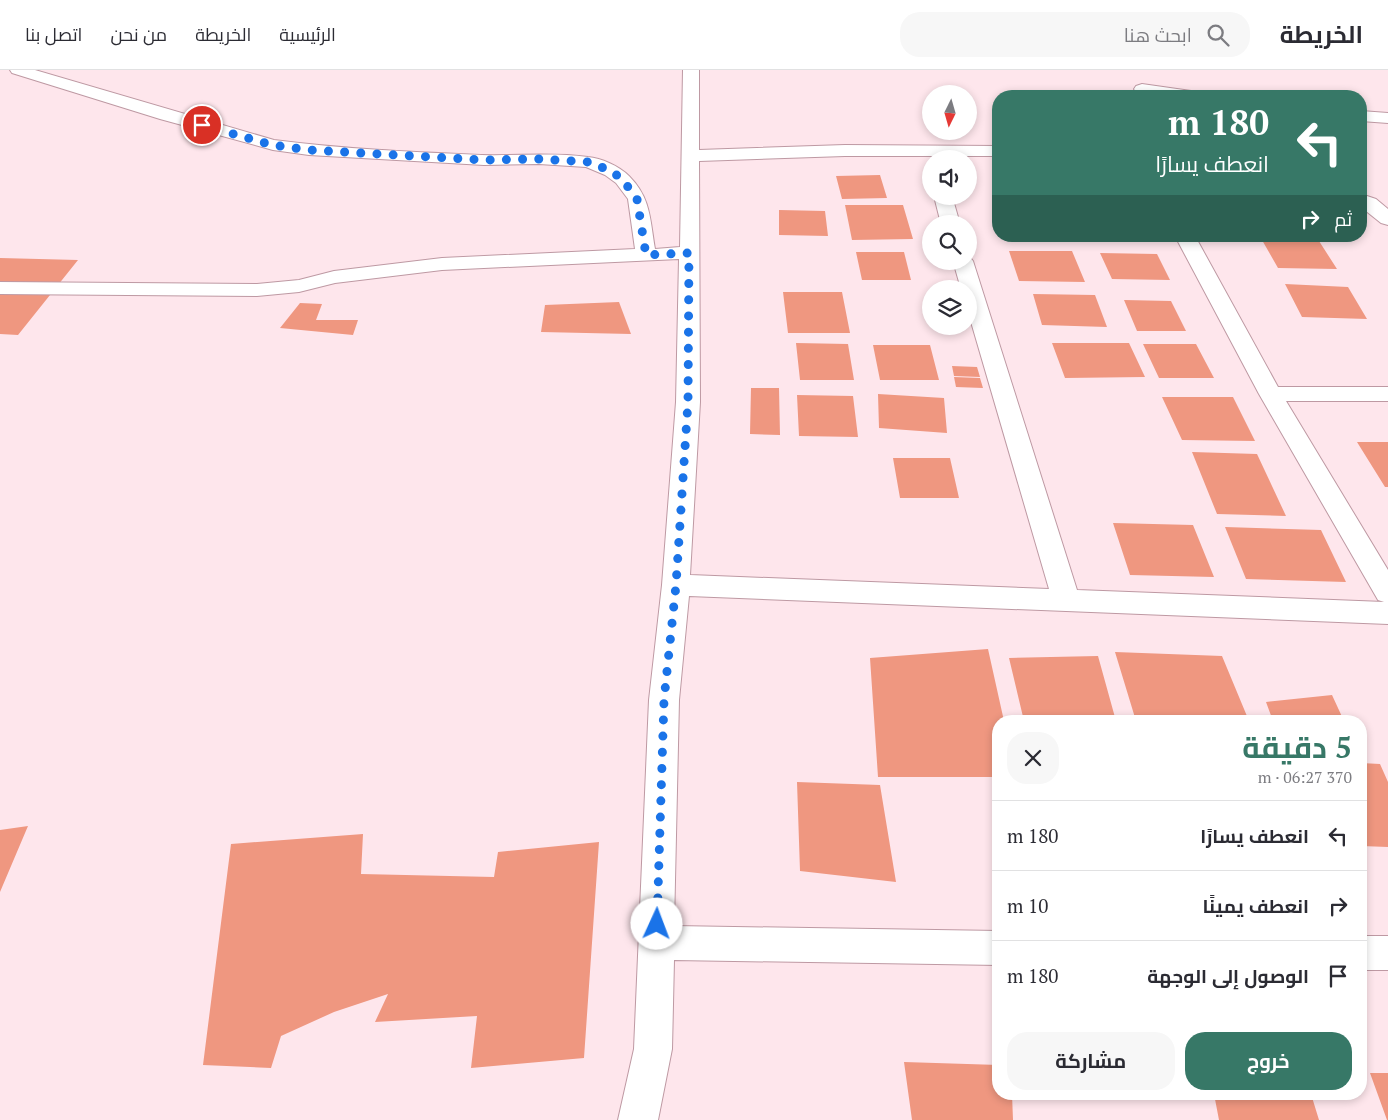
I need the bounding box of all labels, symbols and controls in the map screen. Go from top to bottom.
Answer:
search box [900,12,1250,57]
text: الخريطة [1280,18,1363,50]
icon: search [1204,21,1232,49]
text: اتصل بنا [25,22,82,46]
text: من نحن [110,22,167,46]
text: الخريطة [195,22,251,46]
text: الرئيسية [279,22,336,46]
text: ابحث هنا [1124,22,1192,47]
north arrow [922,85,978,140]
map controls [922,85,977,335]
text: 180 m [1168,99,1269,145]
pin [181,104,223,146]
icon: left [1287,110,1352,175]
icon: arrive [188,111,216,139]
text: انعطف يسارًا [1155,149,1269,178]
button: sound [922,150,977,205]
icon: right [1296,205,1324,233]
text: ثم [1334,206,1352,231]
button: search [922,215,977,270]
button: layers [922,280,977,335]
text: 5 دقيقة [1242,727,1352,767]
button: close [1007,732,1059,784]
text: 370 m · 06:27 [1258,766,1352,788]
icon: left [1324,822,1352,850]
text: 180 m [1007,823,1058,848]
text: انعطف يسارًا [1200,823,1309,848]
icon: right [1324,892,1352,920]
text: 10 m [1007,893,1048,918]
text: انعطف يمينًا [1203,893,1309,918]
position arrow [630,897,682,949]
icon: arrive [1324,962,1352,990]
text: 180 m [1007,963,1058,988]
text: الوصول إلى الوجهة [1147,963,1309,988]
button: مشاركة [1007,1032,1175,1090]
button: خروج [1185,1032,1352,1090]

